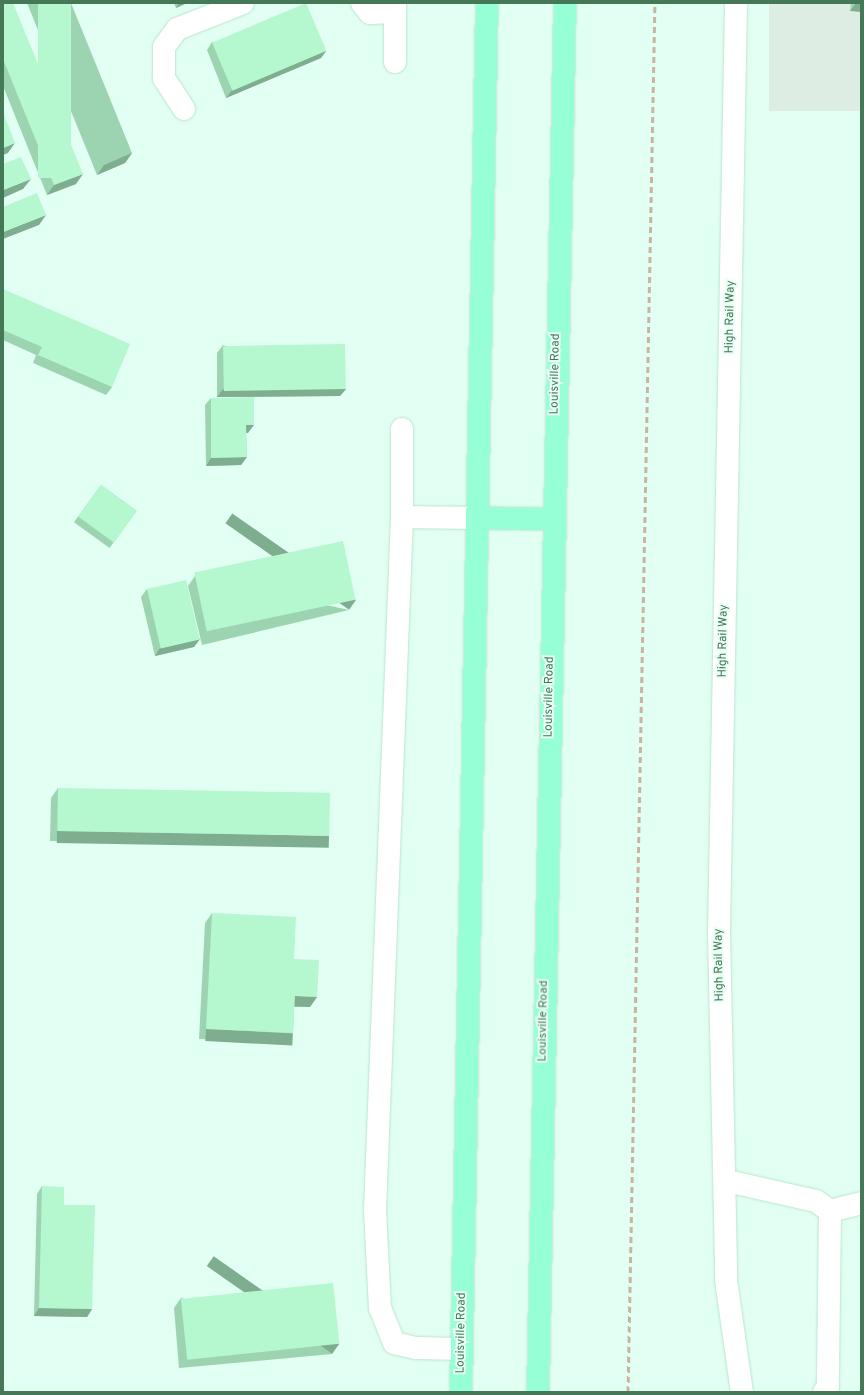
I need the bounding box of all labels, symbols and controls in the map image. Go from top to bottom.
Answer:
street label: High Rail Way [723,280,739,354]
street label: Louisville Road [548,333,564,415]
street label: High Rail Way [716,604,732,678]
street label: Louisville Road [542,656,558,738]
street label: High Rail Way [712,928,728,1002]
street label: Louisville Road [536,980,552,1062]
street label: Louisville Road [454,1292,470,1374]

